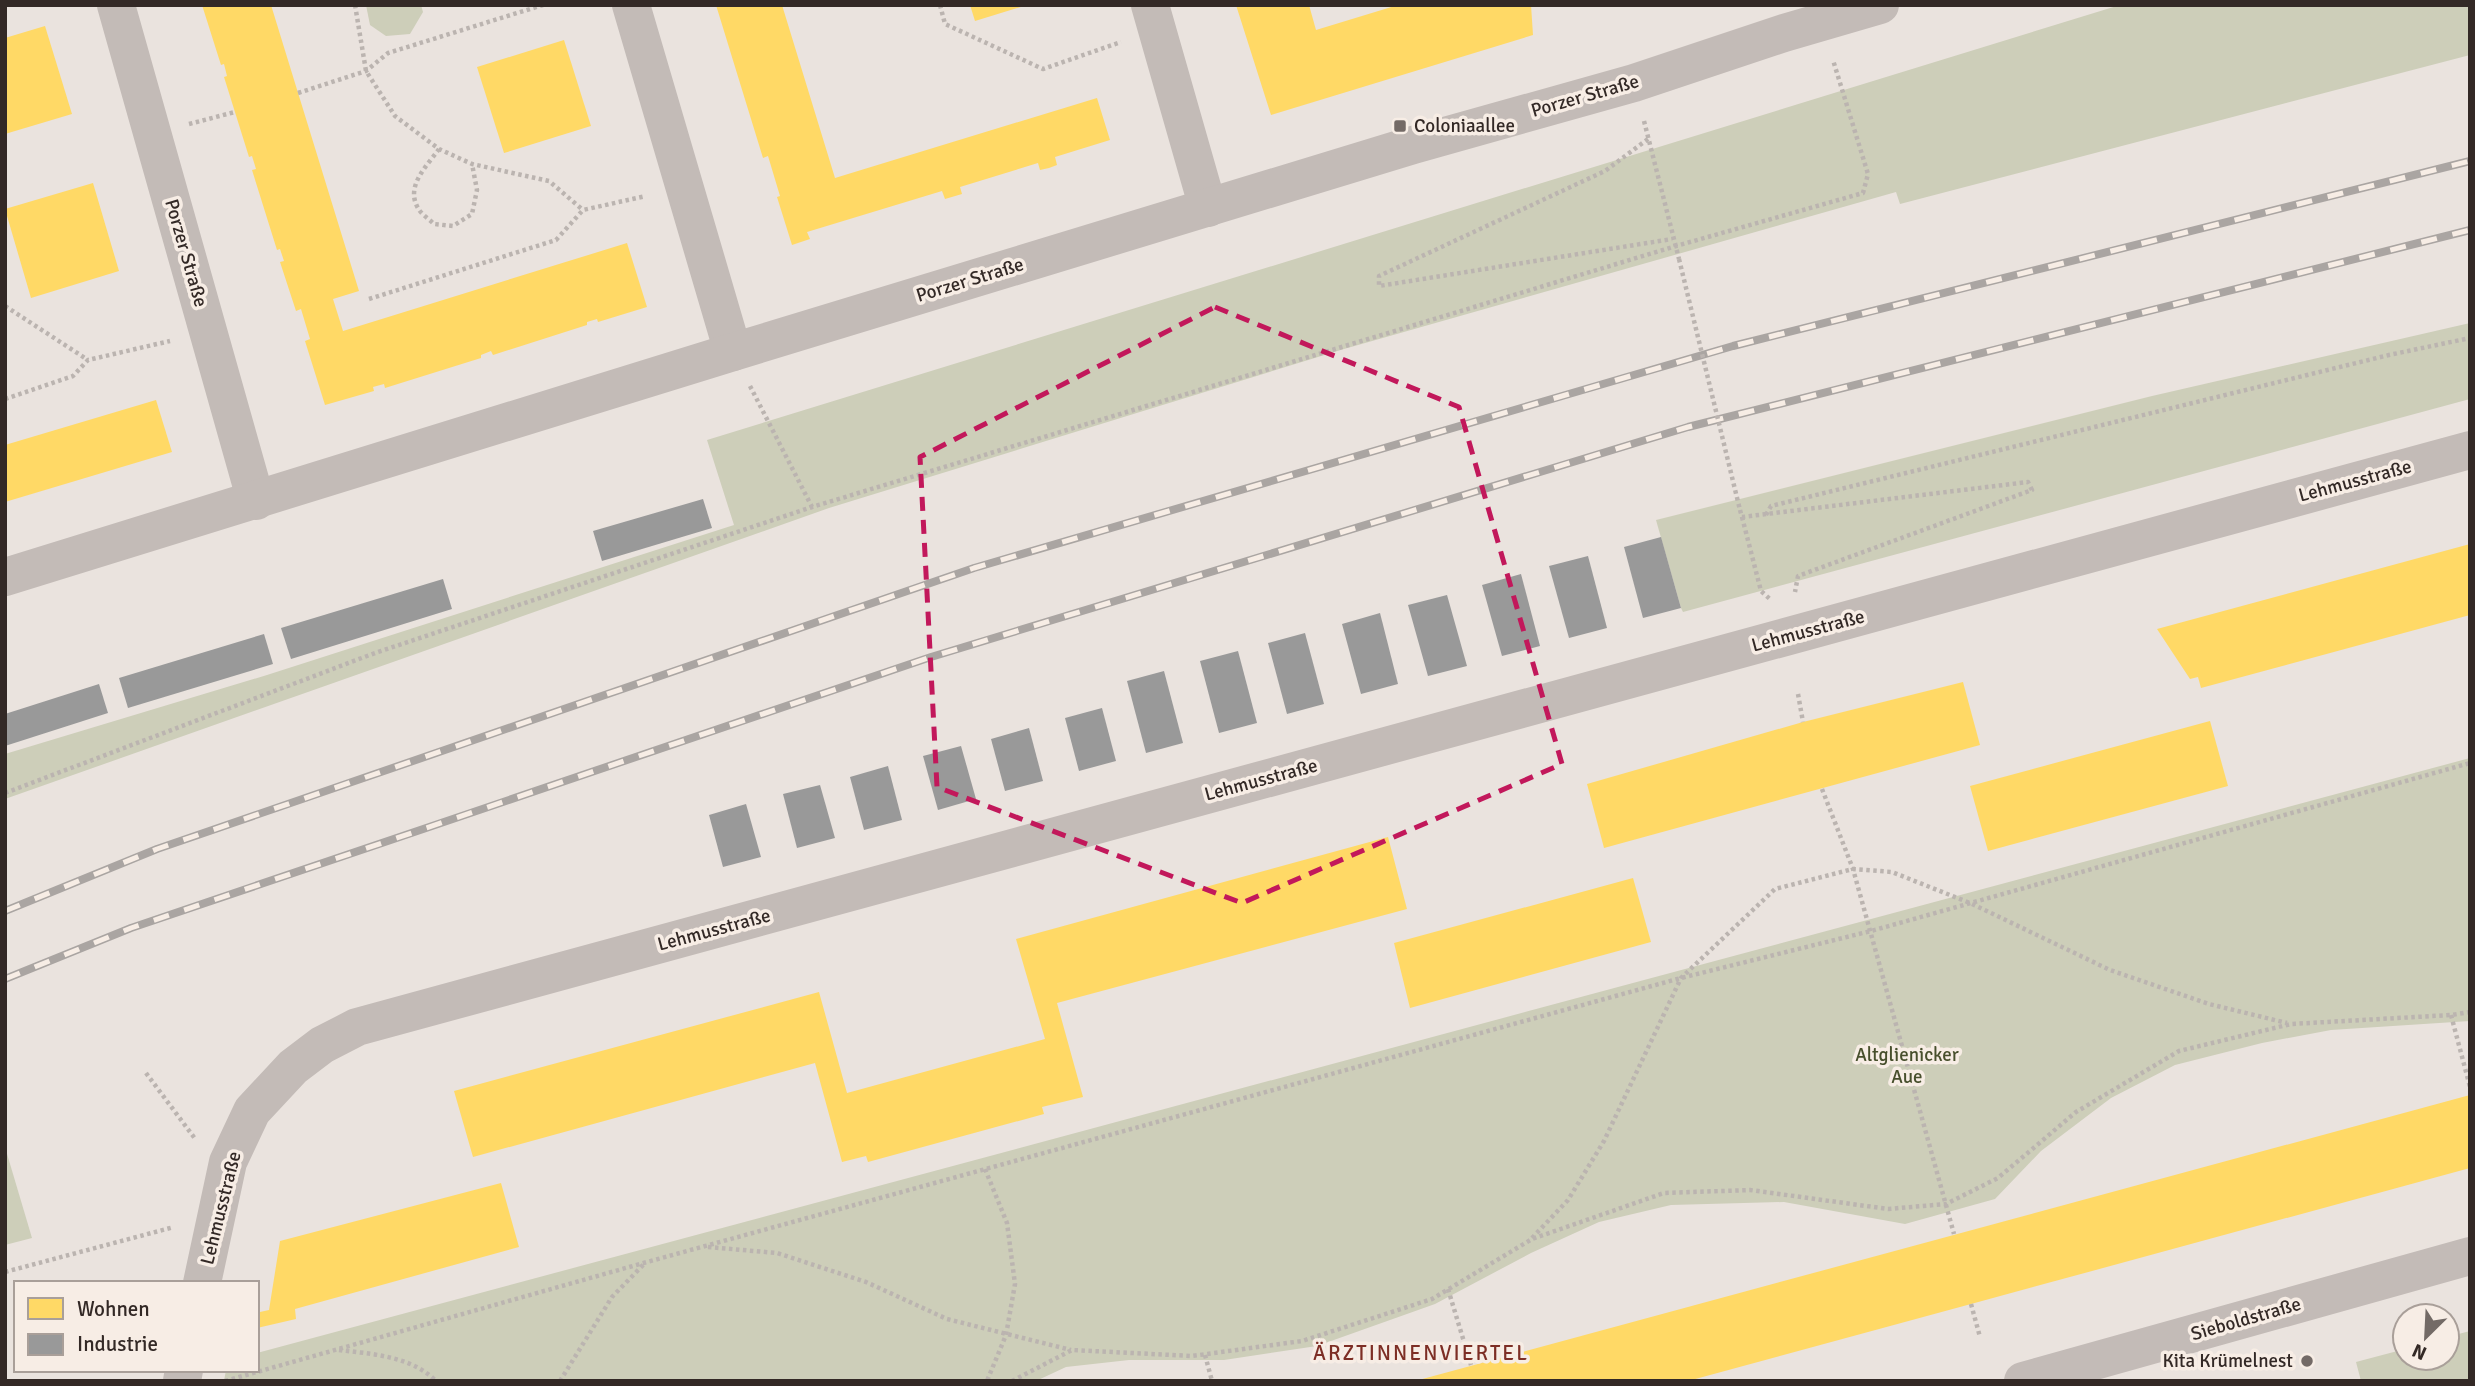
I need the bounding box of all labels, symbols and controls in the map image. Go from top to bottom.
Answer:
street label: Porzer Straße [1528,69,1642,123]
place label: Coloniaallee [1414,114,1515,138]
marker: Coloniaallee [1392,118,1408,134]
street label: Porzer Straße [159,196,213,310]
street label: Porzer Straße [913,252,1027,308]
street label: Lehmusstraße [2296,454,2414,508]
street label: Lehmusstraße [1749,604,1867,658]
street label: Lehmusstraße [1202,753,1320,807]
street label: Lehmusstraße [655,903,773,957]
park label: Altglienicker Aue [1855,1043,1959,1089]
street label: Lehmusstraße [195,1149,247,1267]
legend [14,1281,259,1372]
street label: Sieboldstraße [2188,1292,2304,1346]
text: Wohnen [77,1296,150,1322]
north arrow [2391,1302,2461,1372]
text: Industrie [77,1331,158,1357]
text: N [2409,1338,2430,1365]
district label: ÄRZTINNENVIERTEL [1313,1340,1529,1366]
place label: Kita Krümelnest [2162,1349,2293,1373]
marker: Kita Krümelnest [2299,1353,2315,1369]

